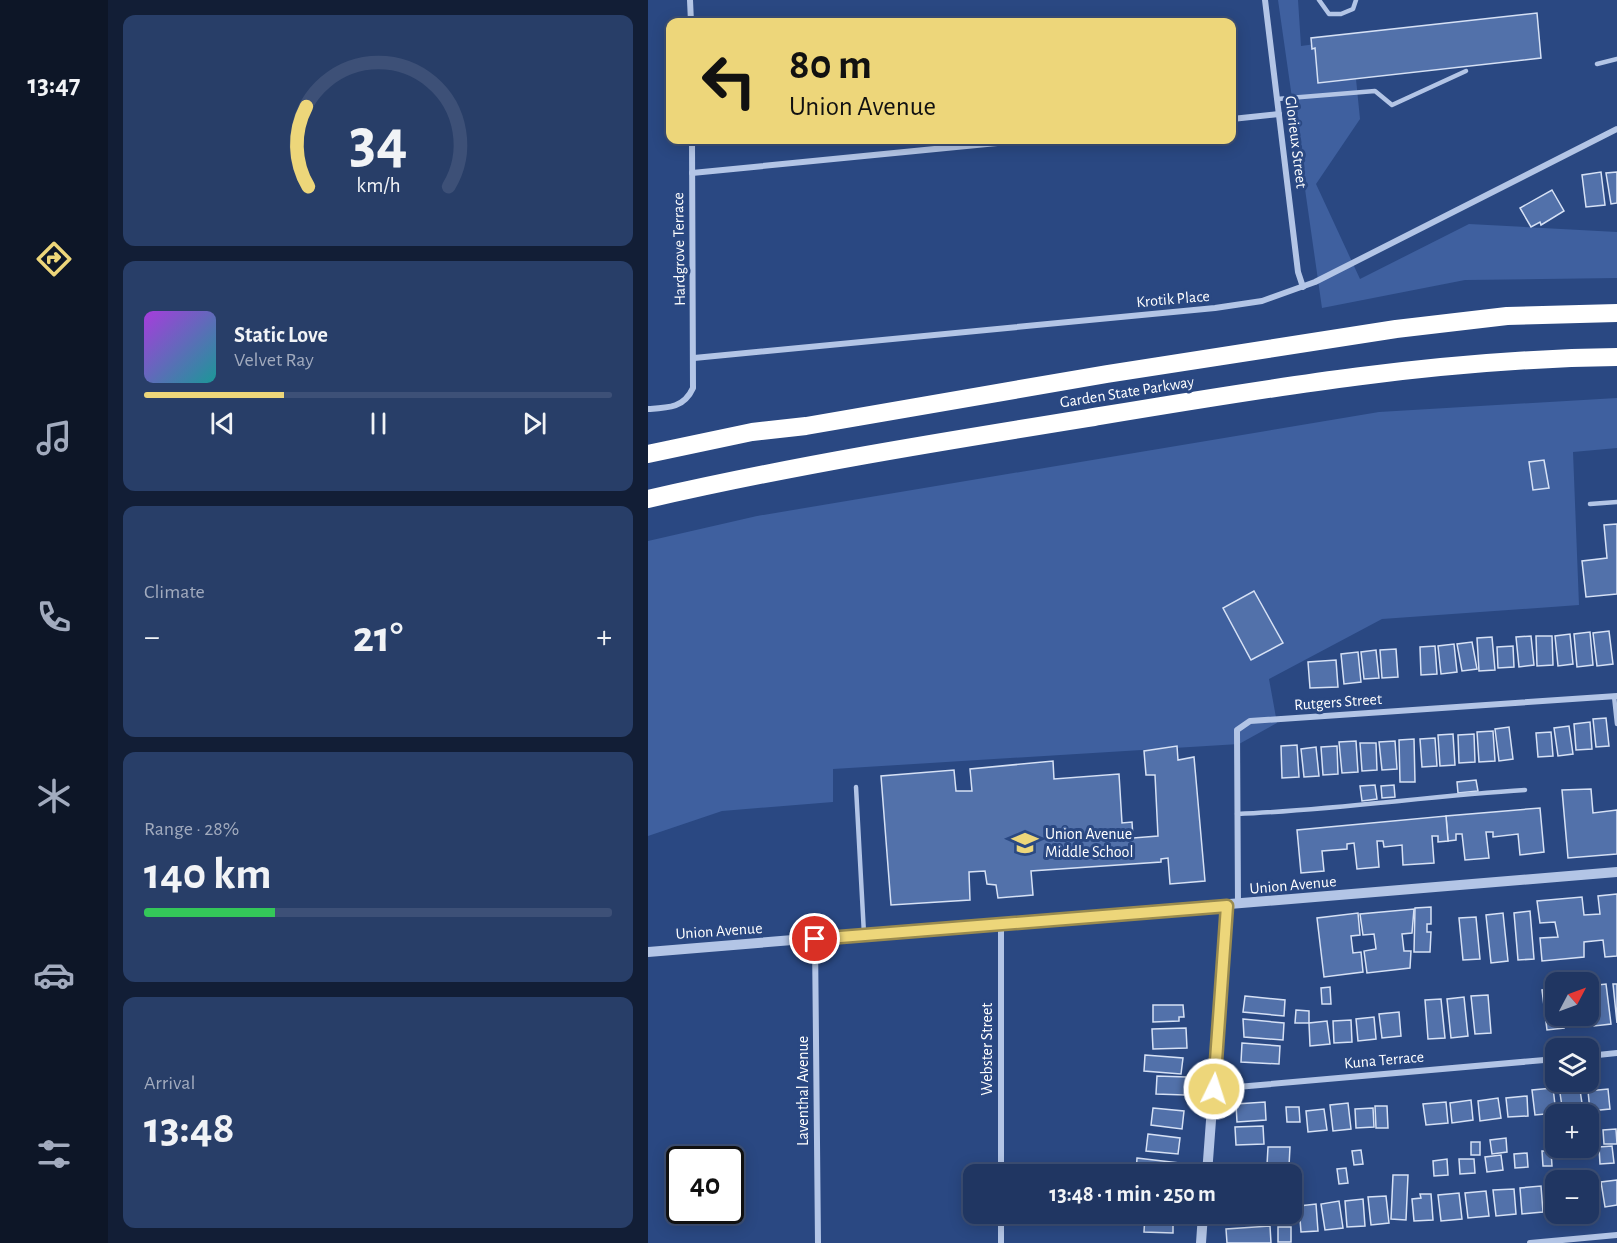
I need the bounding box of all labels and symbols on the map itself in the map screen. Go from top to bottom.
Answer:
street label: Glorieux Street [1282,95,1310,189]
street label: Hardgrove Terrace [670,192,688,306]
street label: Krotik Place [1136,288,1210,310]
street label: Garden State Parkway [1059,373,1195,411]
street label: Rutgers Street [1294,691,1382,713]
place label: Union Avenue Middle School [1045,826,1133,860]
school or university icon: Union Avenue Middle School [1010,828,1040,858]
street label: Union Avenue [1249,873,1337,897]
pin [789,913,840,964]
street label: Union Avenue [675,920,763,942]
north arrow [1545,972,1599,1026]
street label: Webster Street [979,1003,995,1095]
street label: Laventhal Avenue [795,1036,811,1146]
street label: Kuna Terrace [1343,1049,1425,1071]
position arrow [1182,1057,1246,1121]
speed limit sign: 40 [666,1146,744,1224]

